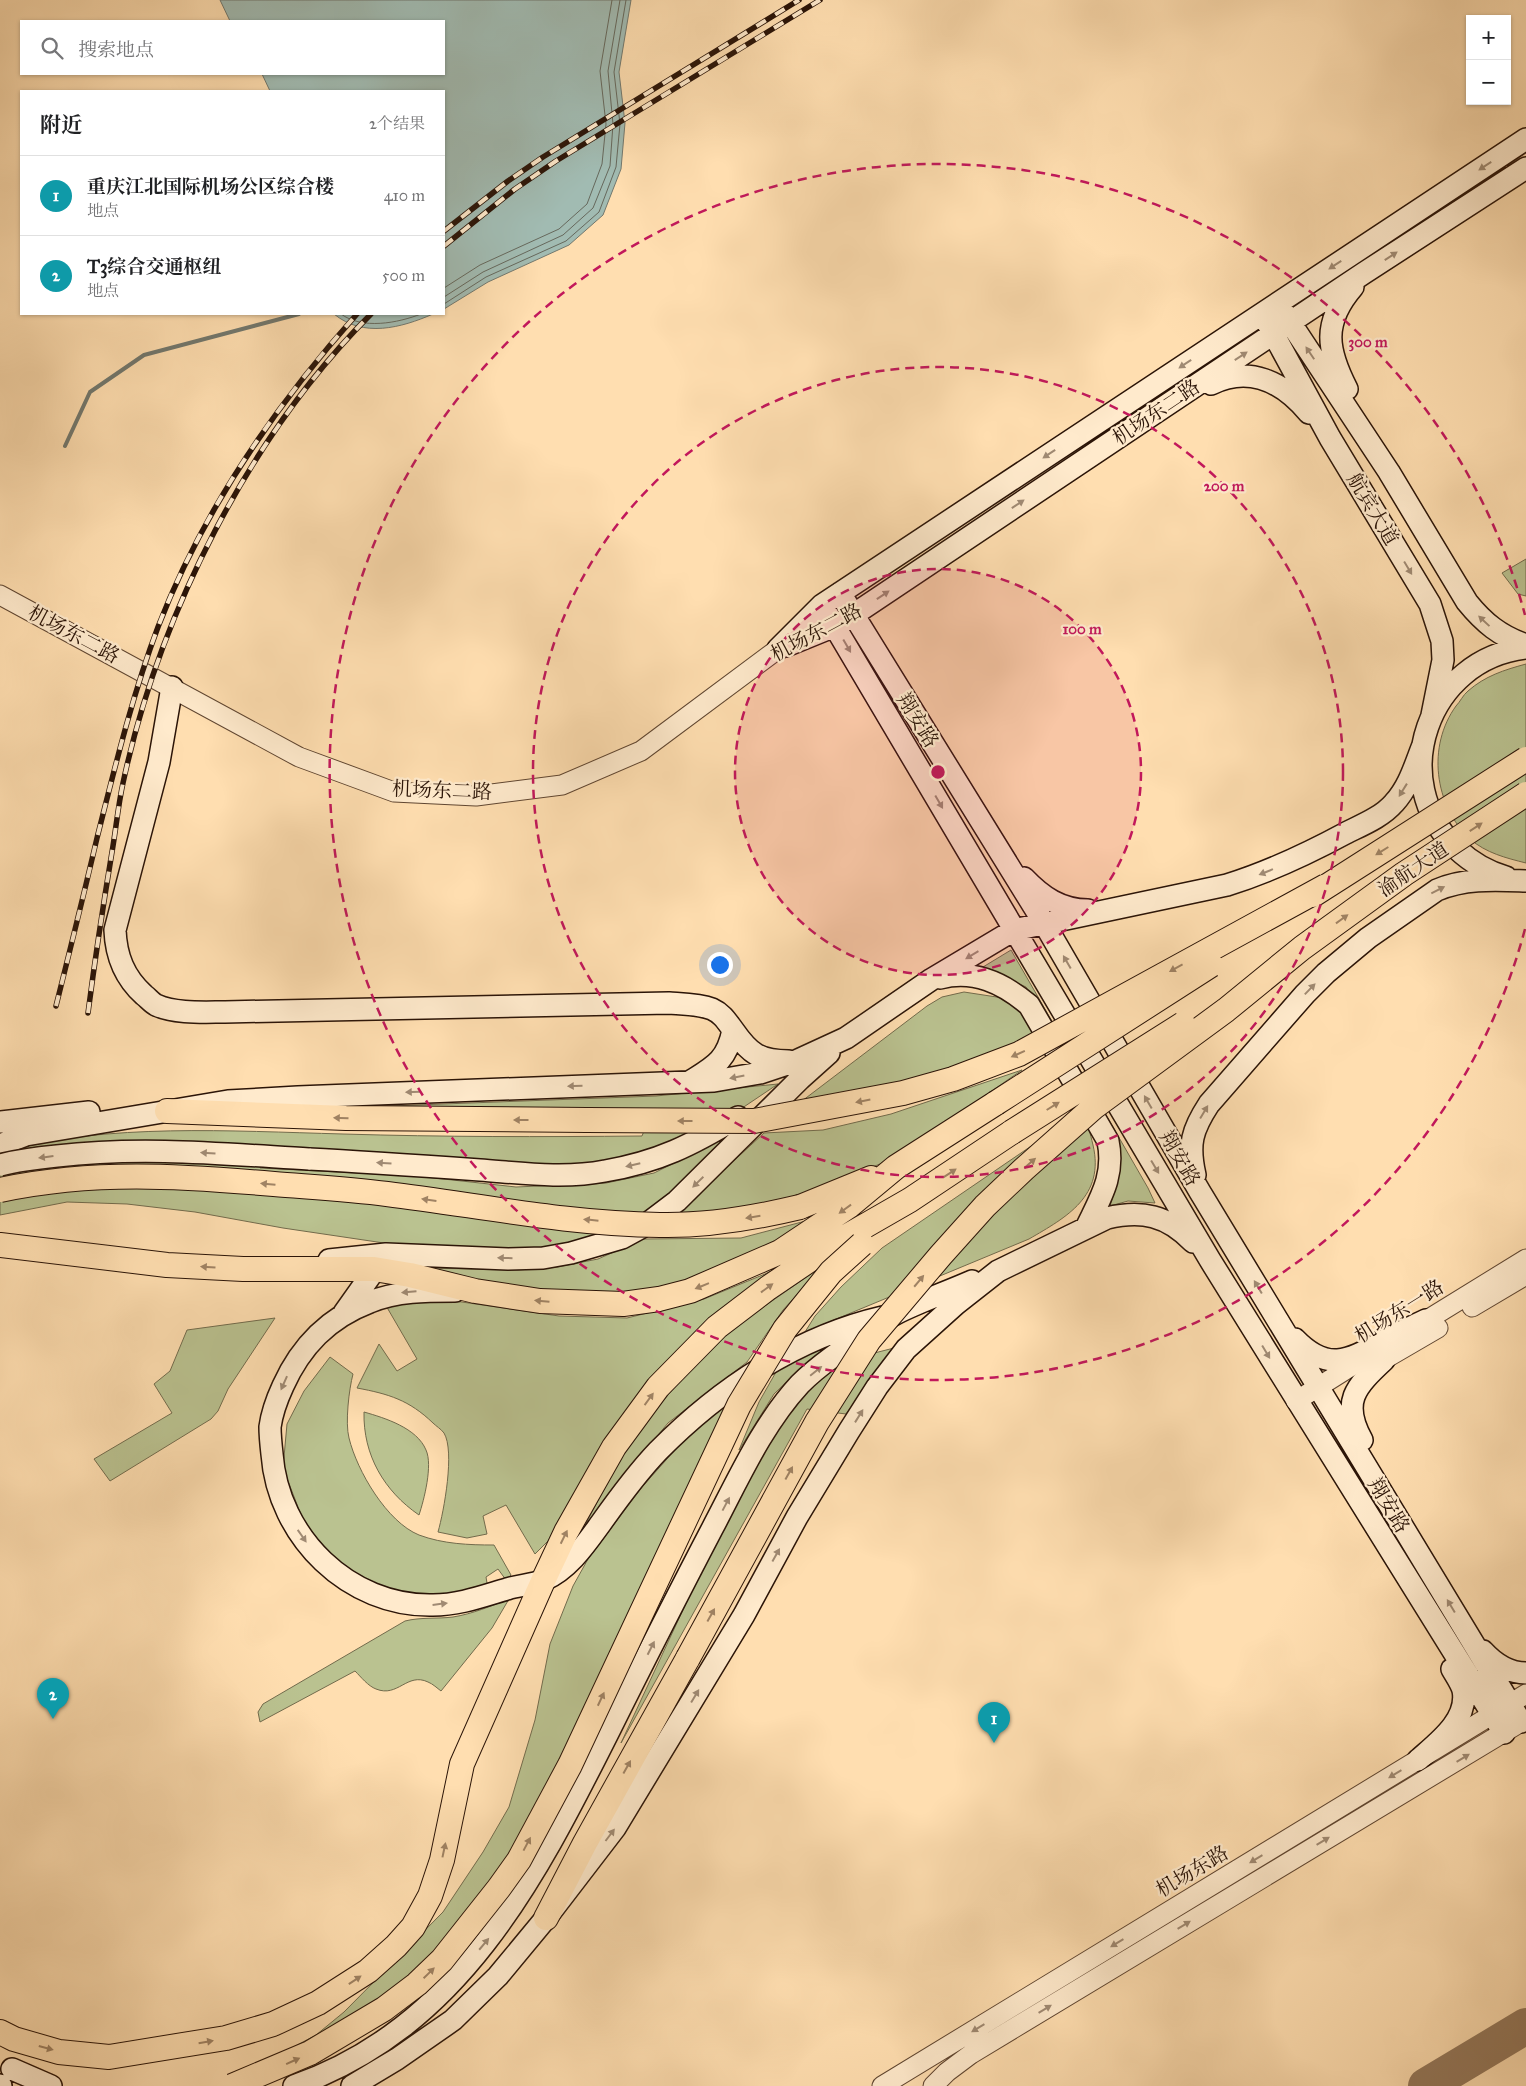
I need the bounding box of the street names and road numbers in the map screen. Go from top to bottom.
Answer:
street label: 机场东二路 [1108,374,1204,450]
street label: 航宾大道 [1342,469,1404,549]
street label: 机场东二路 [766,598,866,666]
street label: 机场东二路 [24,600,124,668]
street label: 翔安路 [892,688,944,752]
street label: 机场东二路 [392,776,492,804]
street label: 渝航大道 [1373,837,1453,901]
street label: 翔安路 [1155,1126,1205,1190]
street label: 机场东一路 [1350,1274,1448,1348]
street label: 翔安路 [1363,1473,1415,1537]
street label: 机场东路 [1152,1840,1232,1902]

